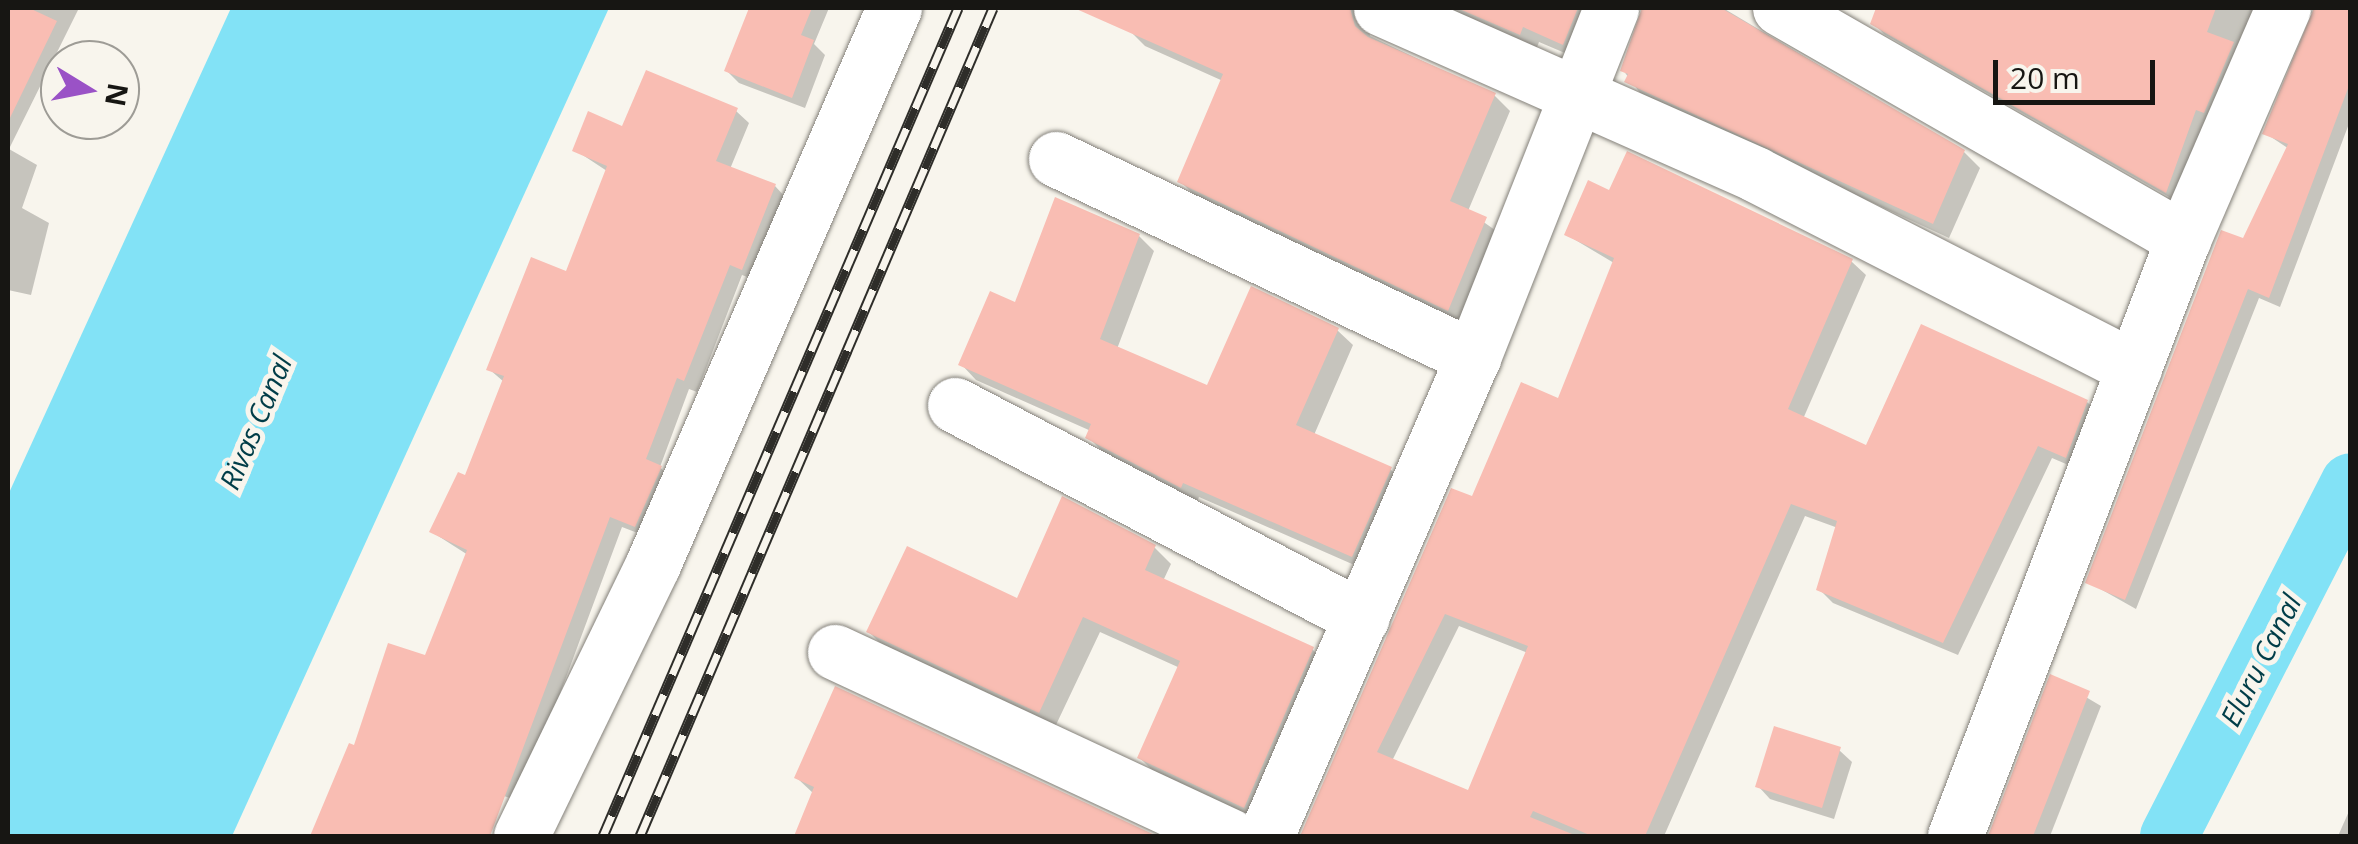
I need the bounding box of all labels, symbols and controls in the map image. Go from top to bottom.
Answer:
north arrow [40,40,140,140]
scale bar [1998,40,2160,102]
text: 20 m [2010,57,2080,98]
text: N [97,80,138,109]
water label: Rivas Canal [212,350,298,494]
water label: Eluru Canal [2212,588,2308,732]

